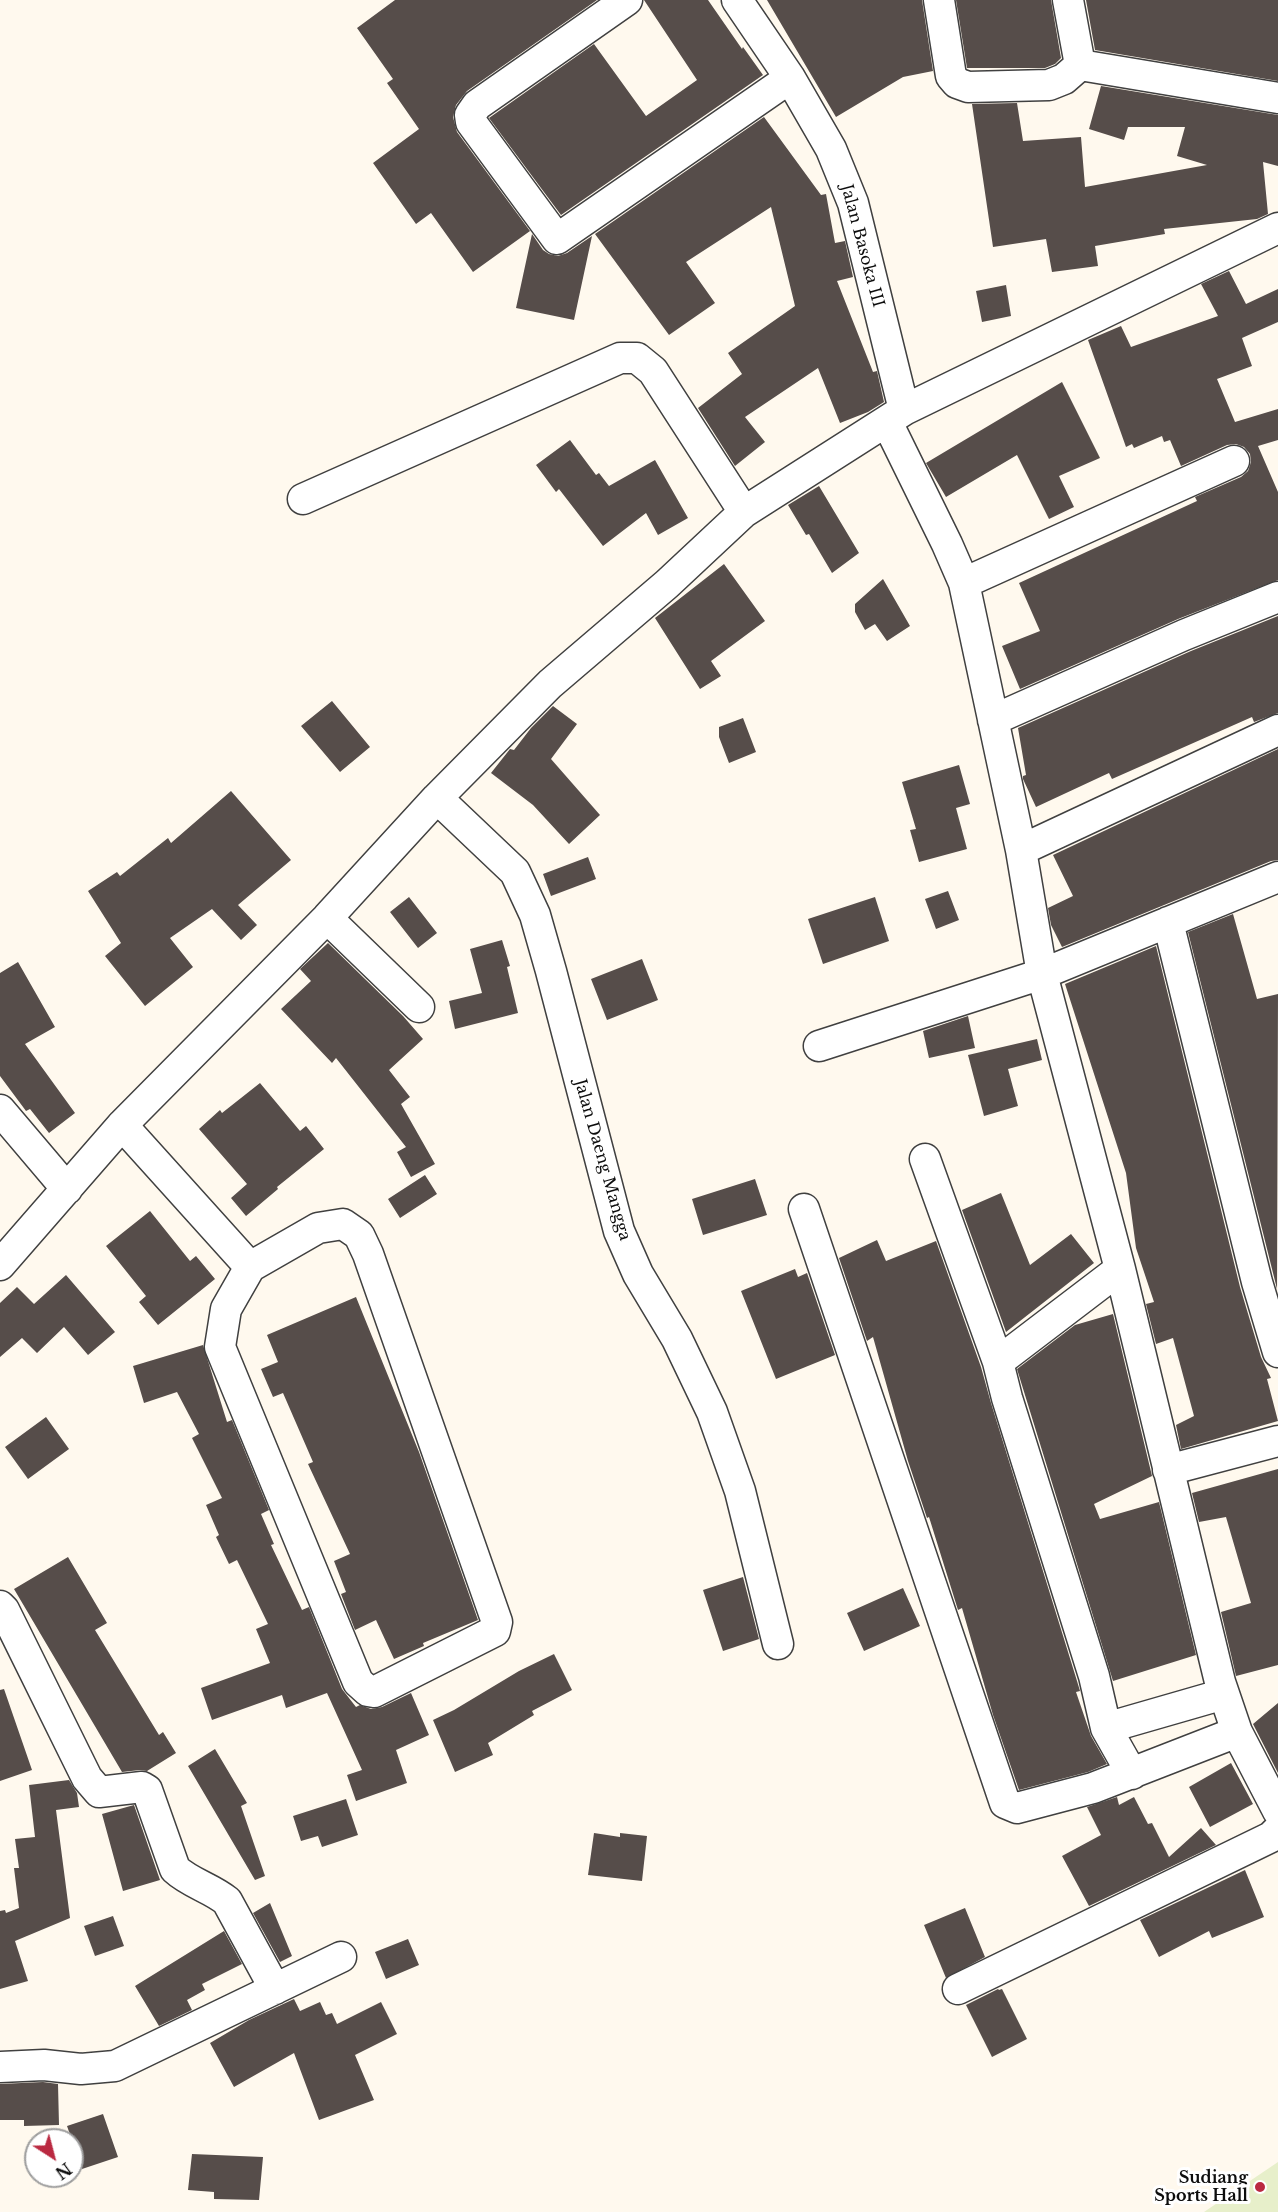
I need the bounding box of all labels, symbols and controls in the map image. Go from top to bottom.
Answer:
street label: Jalan Basoka III [836,182,888,310]
street label: Jalan Daeng Mangga [570,1077,634,1243]
north arrow [24,2128,84,2188]
text: N [51,2158,75,2183]
place label: Sudiang Sports Hall [1154,2168,1248,2206]
marker: Sudiang Sports Hall [1253,2180,1267,2194]

